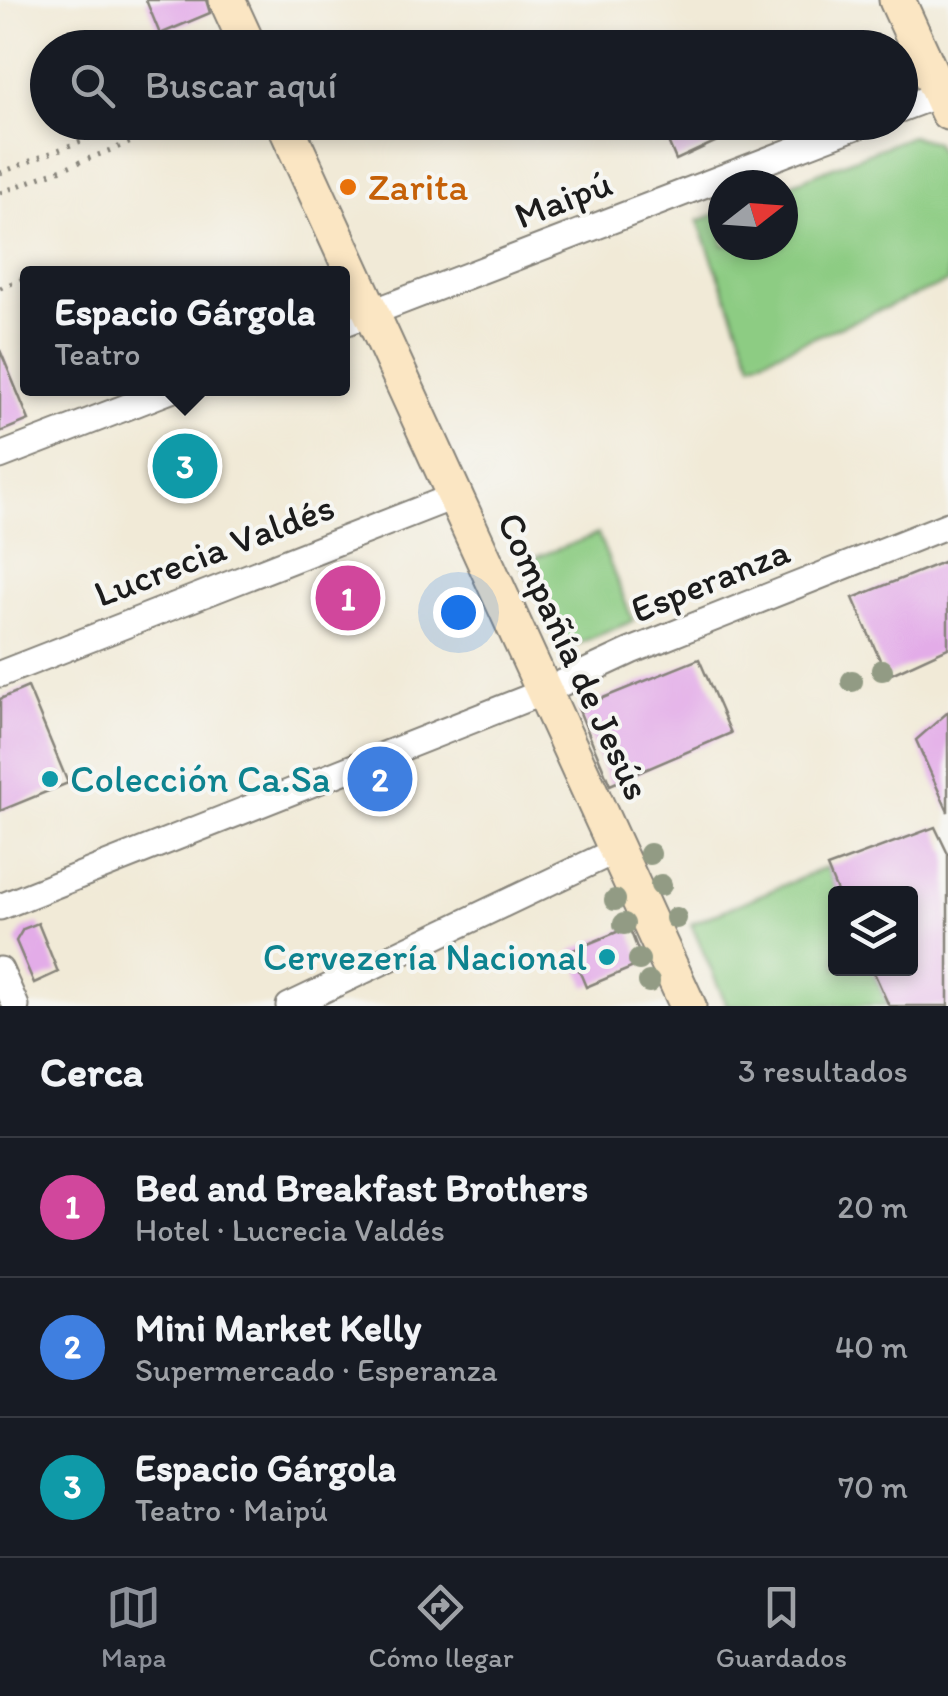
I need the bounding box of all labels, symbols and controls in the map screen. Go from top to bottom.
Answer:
search box [30,30,918,140]
icon: search [65,58,120,113]
text: Buscar aquí [145,62,337,108]
street label: Maipú [508,160,618,238]
place label: Zarita [368,164,468,210]
north arrow [708,170,798,260]
marker: Zarita [337,176,359,198]
popup [20,266,350,396]
text: Espacio Gárgola [54,289,316,335]
text: Teatro [54,335,141,373]
pin: 3 [152,428,218,504]
street label: Lucrecia Valdés [88,483,340,617]
street label: Compañía de Jesús [487,505,661,807]
street label: Esperanza [624,527,796,633]
pin: 1 [316,560,380,636]
your location [433,587,484,638]
pin: 2 [348,742,412,816]
place label: Colección Ca.Sa [70,756,331,802]
marker: Colección Ca.Sa [39,768,61,790]
map controls [828,886,918,976]
button: layers [828,886,918,976]
place label: Cervezería Nacional [263,934,587,980]
marker: Cervezería Nacional [596,946,618,968]
text: Cerca [40,1046,144,1097]
text: 3 resultados [738,1052,908,1090]
text: Bed and Breakfast Brothers [135,1165,588,1211]
text: 1 [65,1188,80,1226]
text: 20 m [837,1188,908,1226]
text: Hotel · Lucrecia Valdés [135,1211,445,1249]
text: Mini Market Kelly [135,1305,421,1351]
text: 2 [64,1328,81,1366]
text: 40 m [835,1328,908,1366]
text: Supermercado · Esperanza [135,1351,498,1389]
text: Espacio Gárgola [135,1445,396,1491]
text: 3 [64,1468,81,1506]
text: 70 m [838,1468,908,1506]
text: Teatro · Maipú [135,1491,328,1529]
tab: Mapa [101,1580,166,1674]
tab: Cómo llegar [368,1580,513,1674]
tab: Guardados [716,1580,847,1674]

